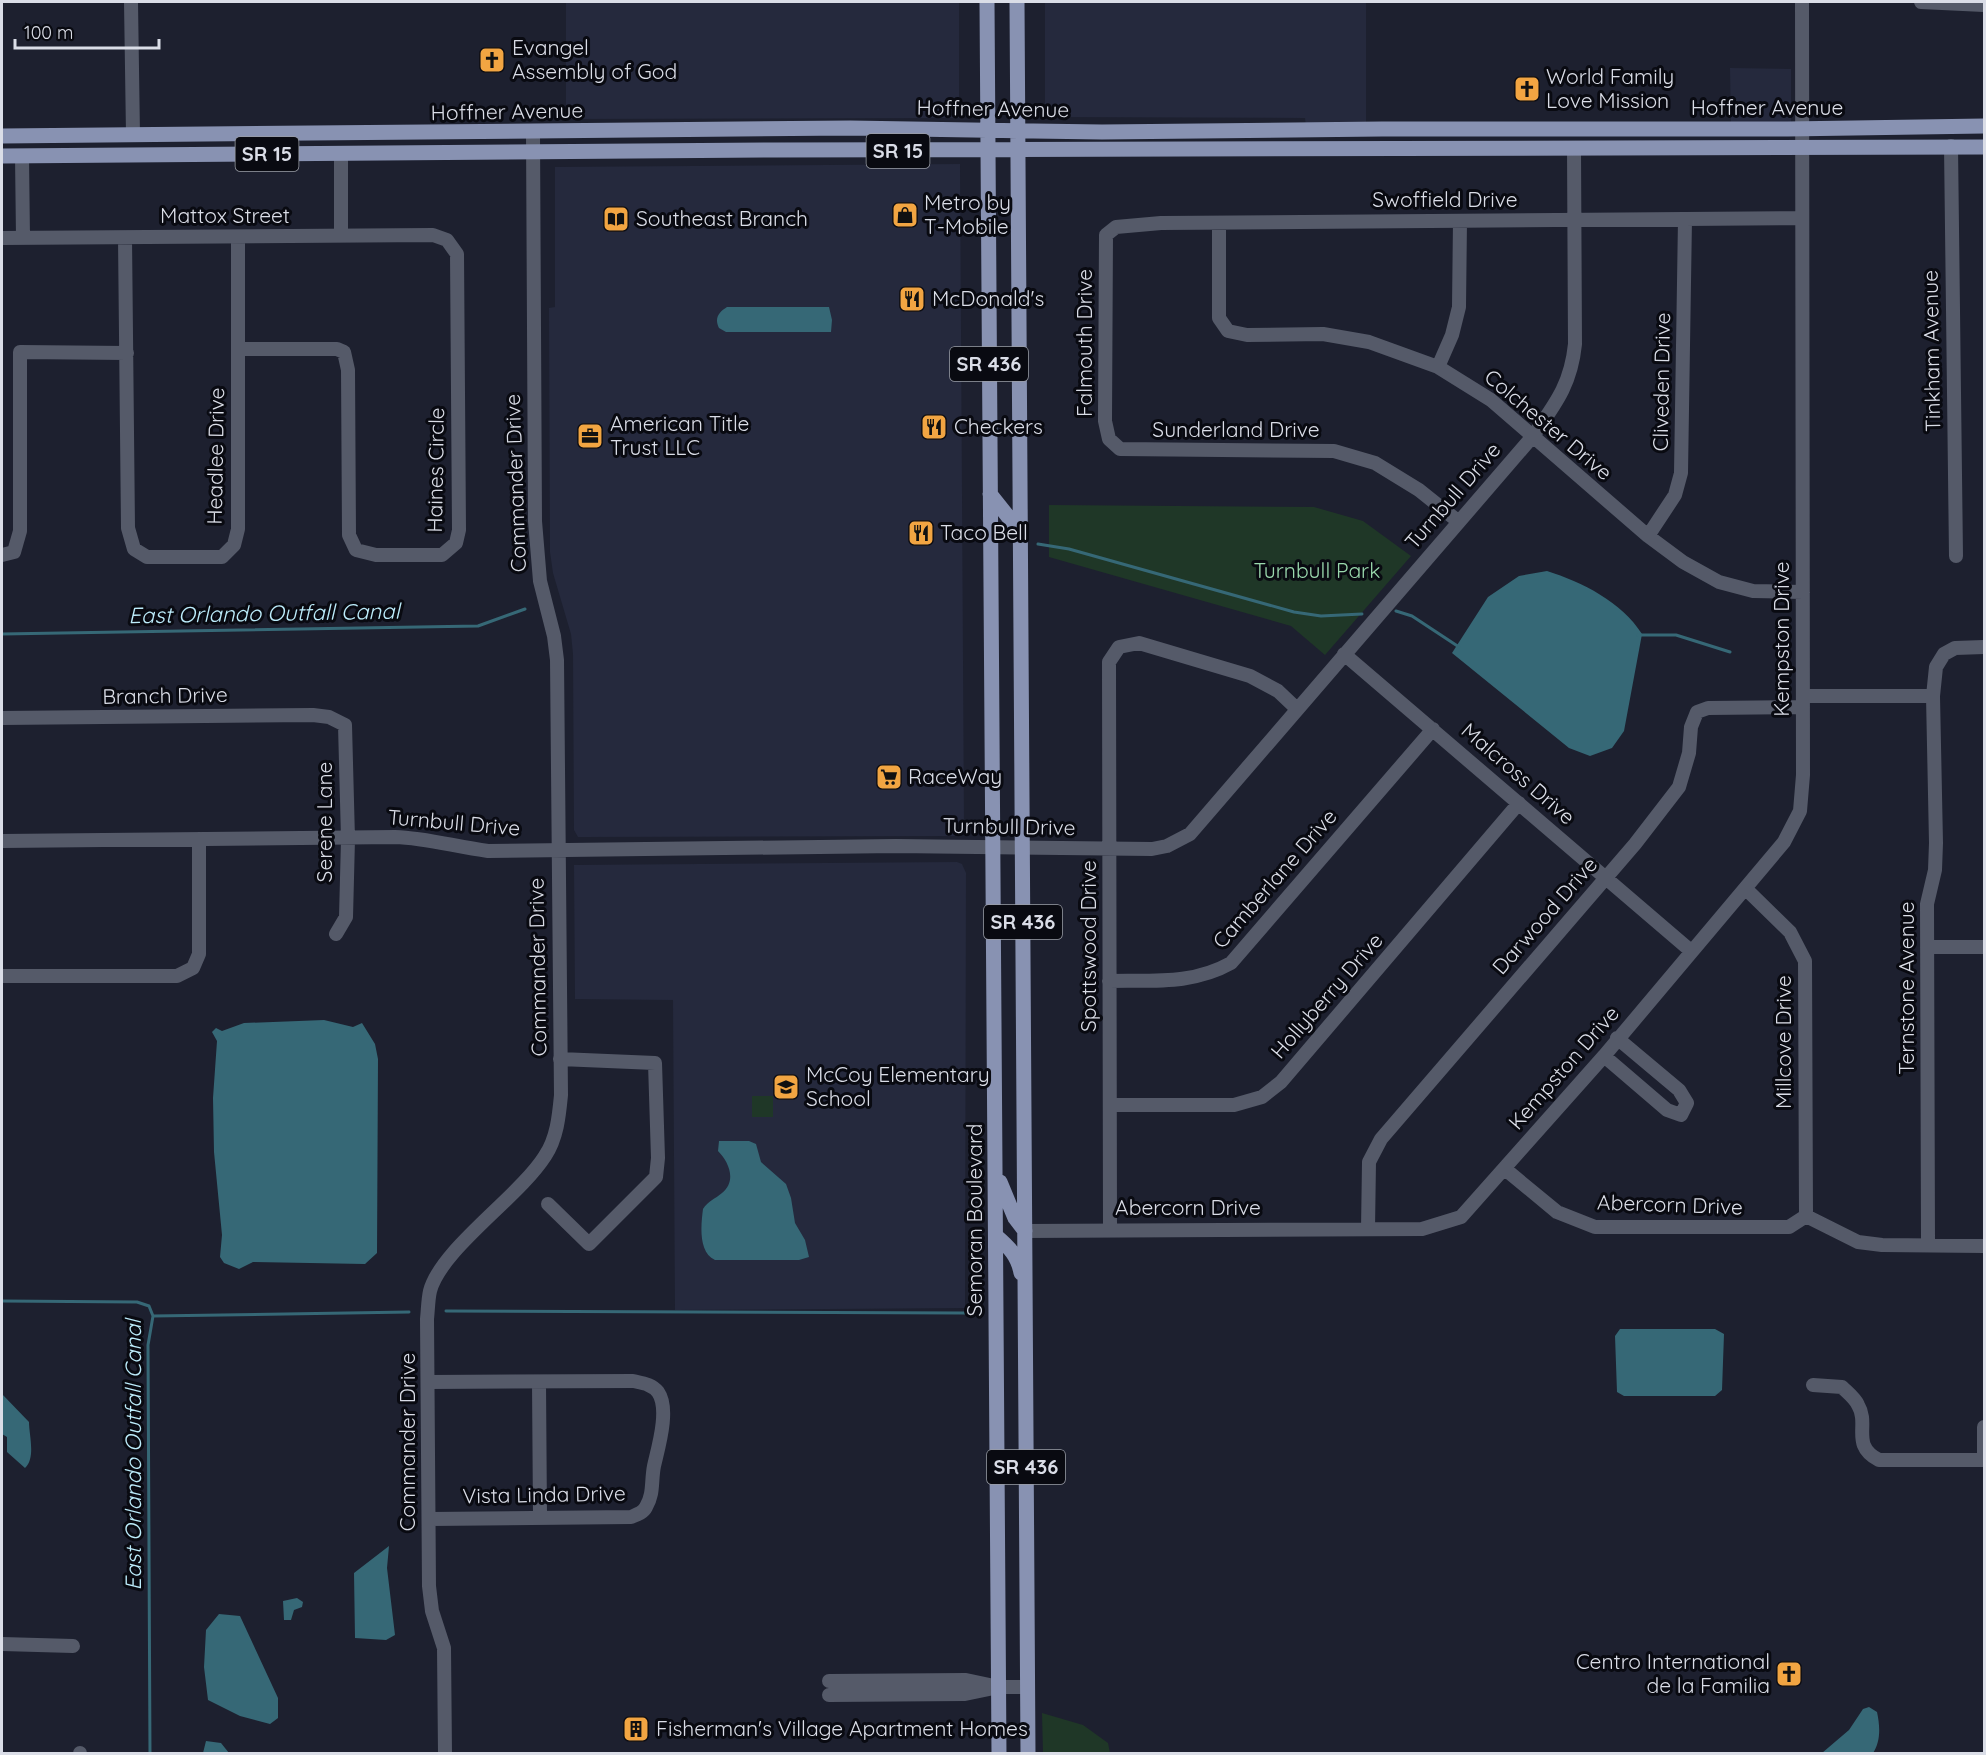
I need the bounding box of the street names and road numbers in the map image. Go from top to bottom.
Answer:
street label: Hoffner Avenue [917,94,1070,122]
street label: Hoffner Avenue [1691,94,1843,120]
street label: Hoffner Avenue [430,97,583,125]
road number: SR 15 [866,134,930,168]
road number: SR 15 [236,137,298,171]
street label: Swoffield Drive [1372,186,1518,212]
street label: Mattox Street [160,202,290,228]
street label: Falmouth Drive [1071,269,1097,417]
street label: Tinkham Avenue [1917,270,1945,432]
street label: Cliveden Drive [1647,312,1675,452]
road number: SR 436 [950,347,1028,381]
street label: Colchester Drive [1479,363,1618,485]
street label: Headlee Drive [201,387,229,525]
street label: Commander Drive [499,393,531,573]
street label: Haines Circle [421,407,449,533]
street label: Sunderland Drive [1152,416,1320,442]
street label: Turnbull Drive [1399,437,1506,554]
street label: Kempston Drive [1768,561,1794,717]
street label: Branch Drive [102,681,228,709]
street label: Malcross Drive [1457,717,1581,830]
street label: Serene Lane [311,762,337,882]
street label: Turnbull Drive [387,803,521,841]
street label: Camberlane Drive [1207,803,1342,953]
street label: Turnbull Drive [942,812,1076,840]
street label: Darwood Drive [1486,851,1602,979]
street label: Spottswood Drive [1075,860,1101,1032]
street label: Commander Drive [522,878,552,1056]
street label: Ternstone Avenue [1893,901,1919,1075]
road number: SR 436 [984,905,1062,939]
street label: Hollyberry Drive [1265,927,1388,1064]
street label: Millcove Drive [1770,975,1796,1109]
street label: Kempston Drive [1502,1000,1624,1135]
street label: Semoran Boulevard [961,1124,987,1316]
street label: Abercorn Drive [1597,1188,1743,1220]
street label: Abercorn Drive [1115,1194,1261,1220]
street label: Commander Drive [394,1353,420,1531]
road number: SR 436 [987,1450,1065,1484]
street label: Vista Linda Drive [462,1480,626,1508]

